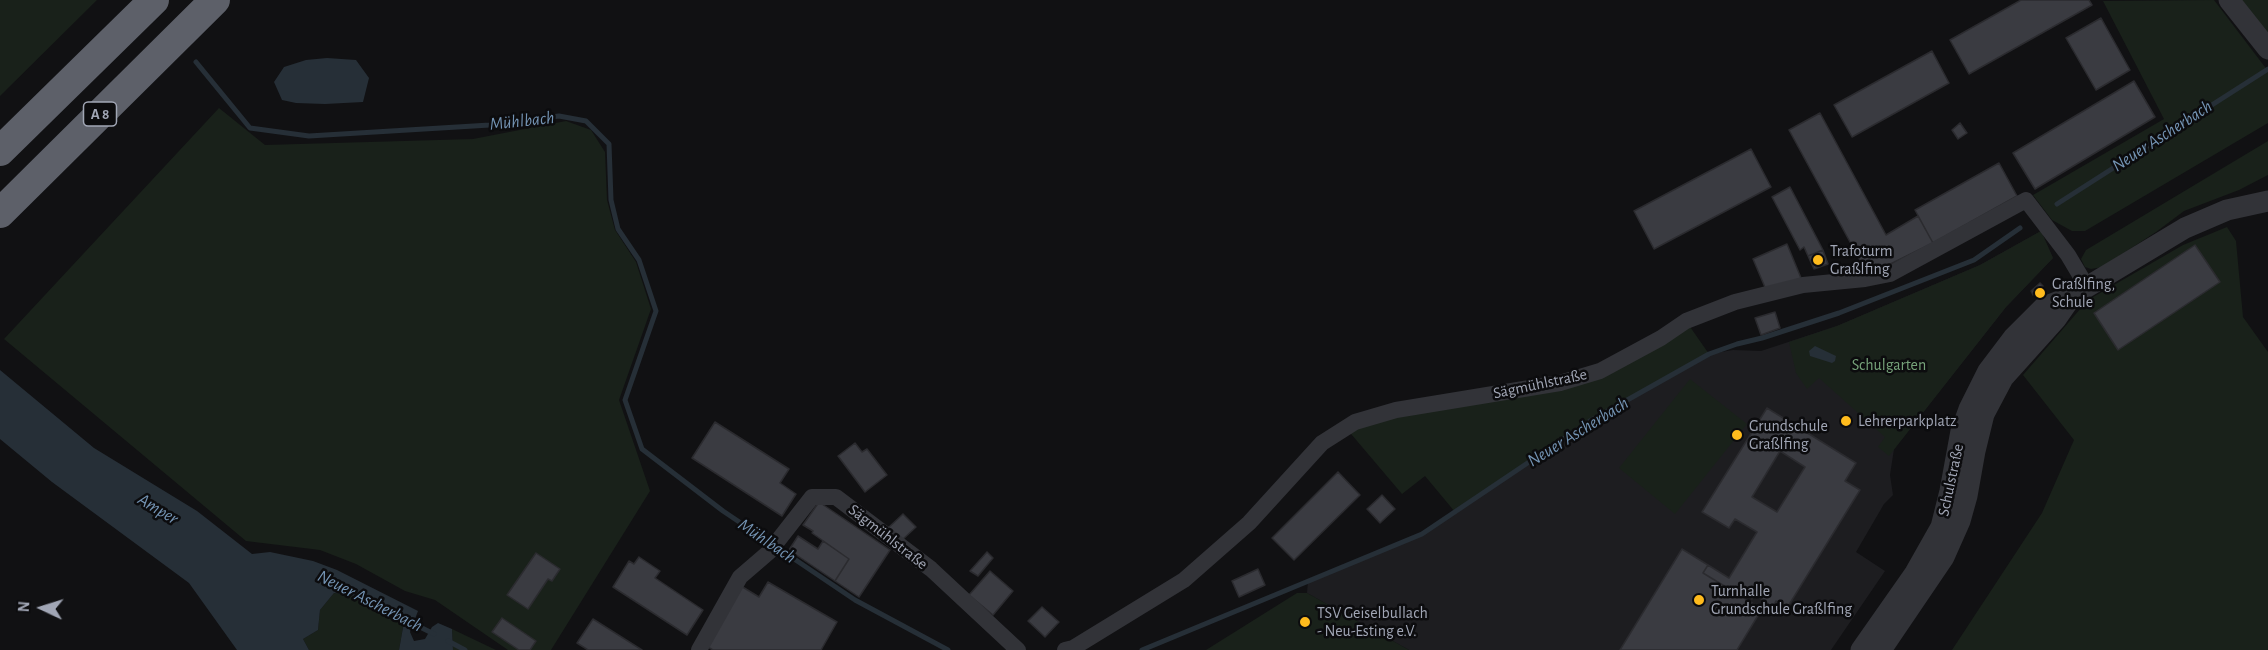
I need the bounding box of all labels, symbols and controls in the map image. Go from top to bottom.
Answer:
water label: Neuer Ascherbach [2108,96,2216,176]
road number: A 8 [84,102,116,126]
water label: Mühlbach [489,107,555,135]
place label: Trafoturm Graßlfing [1830,241,1893,279]
marker: Trafoturm Graßlfing [1811,253,1825,267]
place label: Graßlfing, Schule [2052,274,2115,312]
marker: Graßlfing, Schule [2033,286,2047,300]
park label: Schulgarten [1852,355,1926,375]
street label: Sägmühlstraße [1491,365,1589,403]
water label: Neuer Ascherbach [1523,392,1633,472]
place label: Lehrerparkplatz [1858,411,1957,431]
marker: Lehrerparkplatz [1839,414,1853,428]
place label: Grundschule Graßlfing [1749,416,1828,454]
marker: Grundschule Graßlfing [1730,428,1744,442]
street label: Schulstraße [1934,442,1968,518]
water label: Amper [134,489,182,529]
street label: Sägmühlstraße [845,500,931,574]
water label: Mühlbach [734,514,800,568]
water label: Neuer Ascherbach [314,565,426,637]
north arrow [12,578,72,638]
place label: Turnhalle Grundschule Graßlfing [1711,581,1852,619]
marker: Turnhalle Grundschule Graßlfing [1692,593,1706,607]
text: N [16,601,32,613]
place label: TSV Geiselbullach - Neu-Esting e.V. [1317,603,1428,641]
marker: TSV Geiselbullach - Neu-Esting e.V. [1298,615,1312,629]

